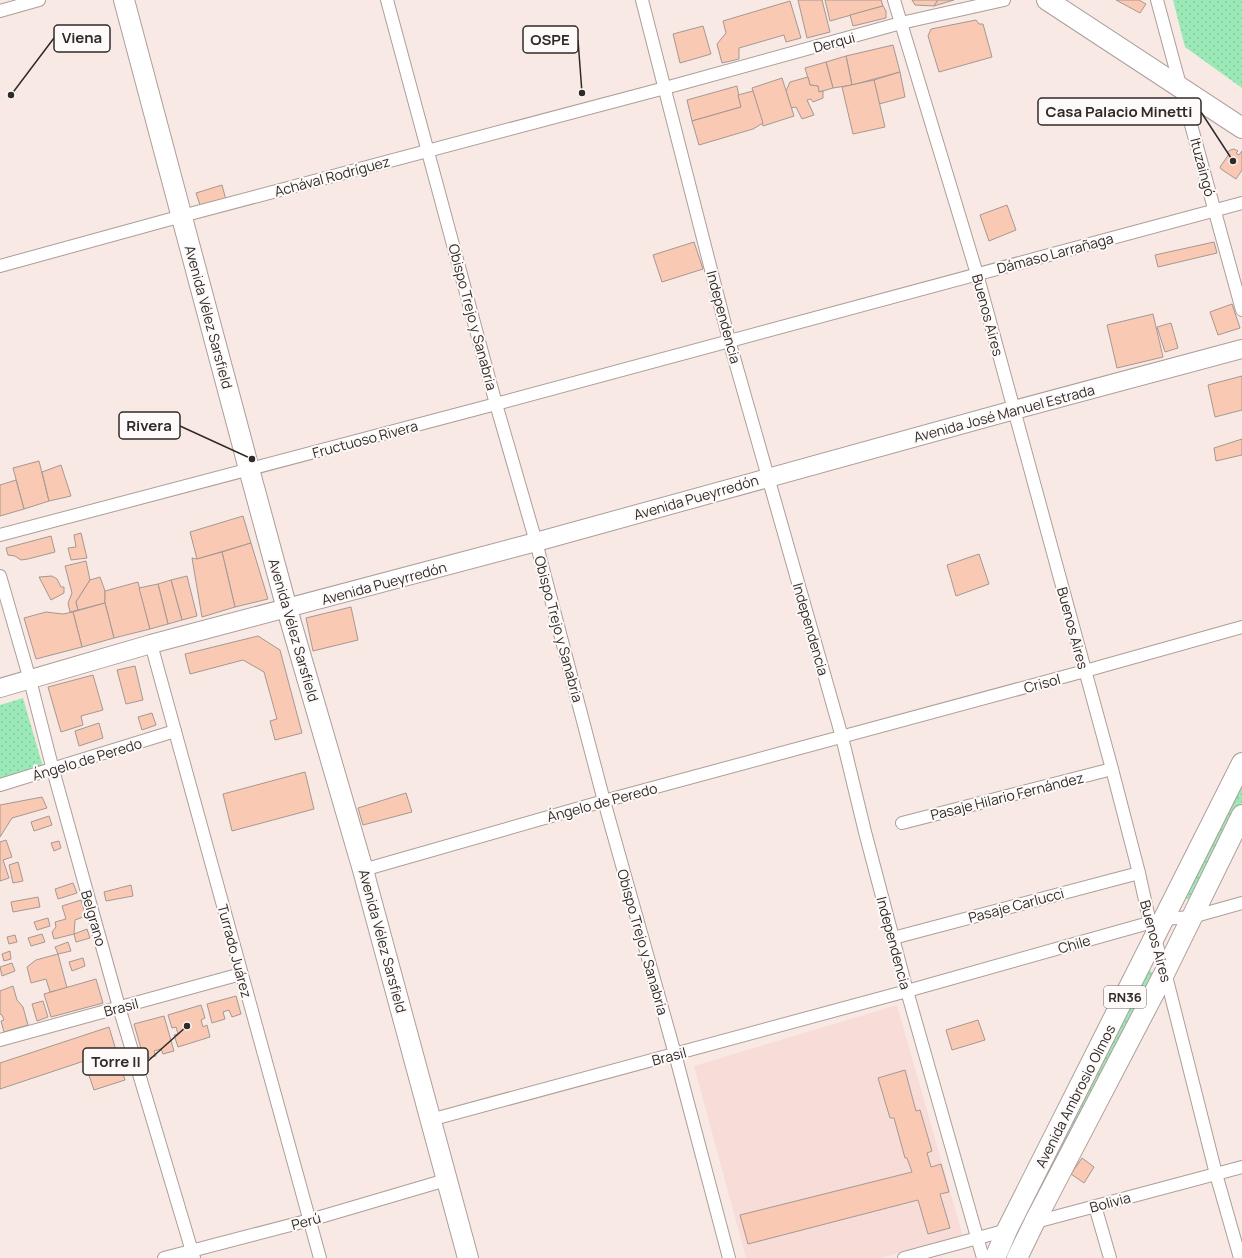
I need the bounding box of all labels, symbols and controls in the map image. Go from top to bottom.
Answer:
callout: Viena [54,25,110,52]
callout: OSPE [523,26,578,53]
text: Viena [62,27,102,48]
street label: Derqui [811,27,857,57]
text: OSPE [530,29,570,50]
callout: Casa Palacio Minetti [1038,98,1201,125]
text: Casa Palacio Minetti [1046,101,1192,122]
street label: Ituzaingó [1186,136,1220,198]
street label: Achával Rodríguez [272,151,392,201]
street label: Dámaso Larrañaga [995,228,1115,278]
street label: Obispo Trejo y Sanabria [444,242,502,392]
street label: Avenida Vélez Sarsfield [181,243,237,391]
street label: Independencia [702,268,746,366]
street label: Buenos Aires [968,272,1008,358]
street label: Avenida José Manuel Estrada [911,380,1097,446]
callout: Rivera [119,412,180,439]
text: Rivera [126,415,172,436]
street label: Fructuoso Rivera [310,416,420,462]
street label: Avenida Pueyrredón [631,470,761,524]
street label: Obispo Trejo y Sanabria [530,554,588,704]
street label: Avenida Vélez Sarsfield [264,556,324,704]
street label: Avenida Pueyrredón [319,557,449,609]
street label: Independencia [789,580,833,678]
street label: Buenos Aires [1053,585,1093,671]
street label: Crisol [1022,669,1062,697]
street label: Ángelo de Peredo [30,733,144,785]
street label: Pasaje Hilario Fernández [928,768,1086,824]
street label: Ángelo de Peredo [545,778,659,826]
street label: Avenida Vélez Sarsfield [355,867,411,1015]
street label: Obispo Trejo y Sanabria [613,867,673,1017]
street label: Pasaje Carlucci [966,883,1066,927]
street label: Belgrano [77,888,111,948]
street label: Independencia [872,894,916,992]
street label: Buenos Aires [1136,898,1176,984]
street label: Turrado Juárez [213,902,257,1000]
street label: Chile [1055,930,1093,958]
road number: RN36 [1104,986,1146,1008]
street label: Brasil [102,993,140,1021]
street label: Avenida Ambrosio Olmos [1031,1021,1119,1171]
street label: Brasil [650,1042,688,1070]
callout: Torre II [83,1048,148,1075]
text: Torre II [91,1051,141,1072]
street label: Bolivia [1087,1187,1133,1217]
street label: Perú [289,1208,323,1234]

